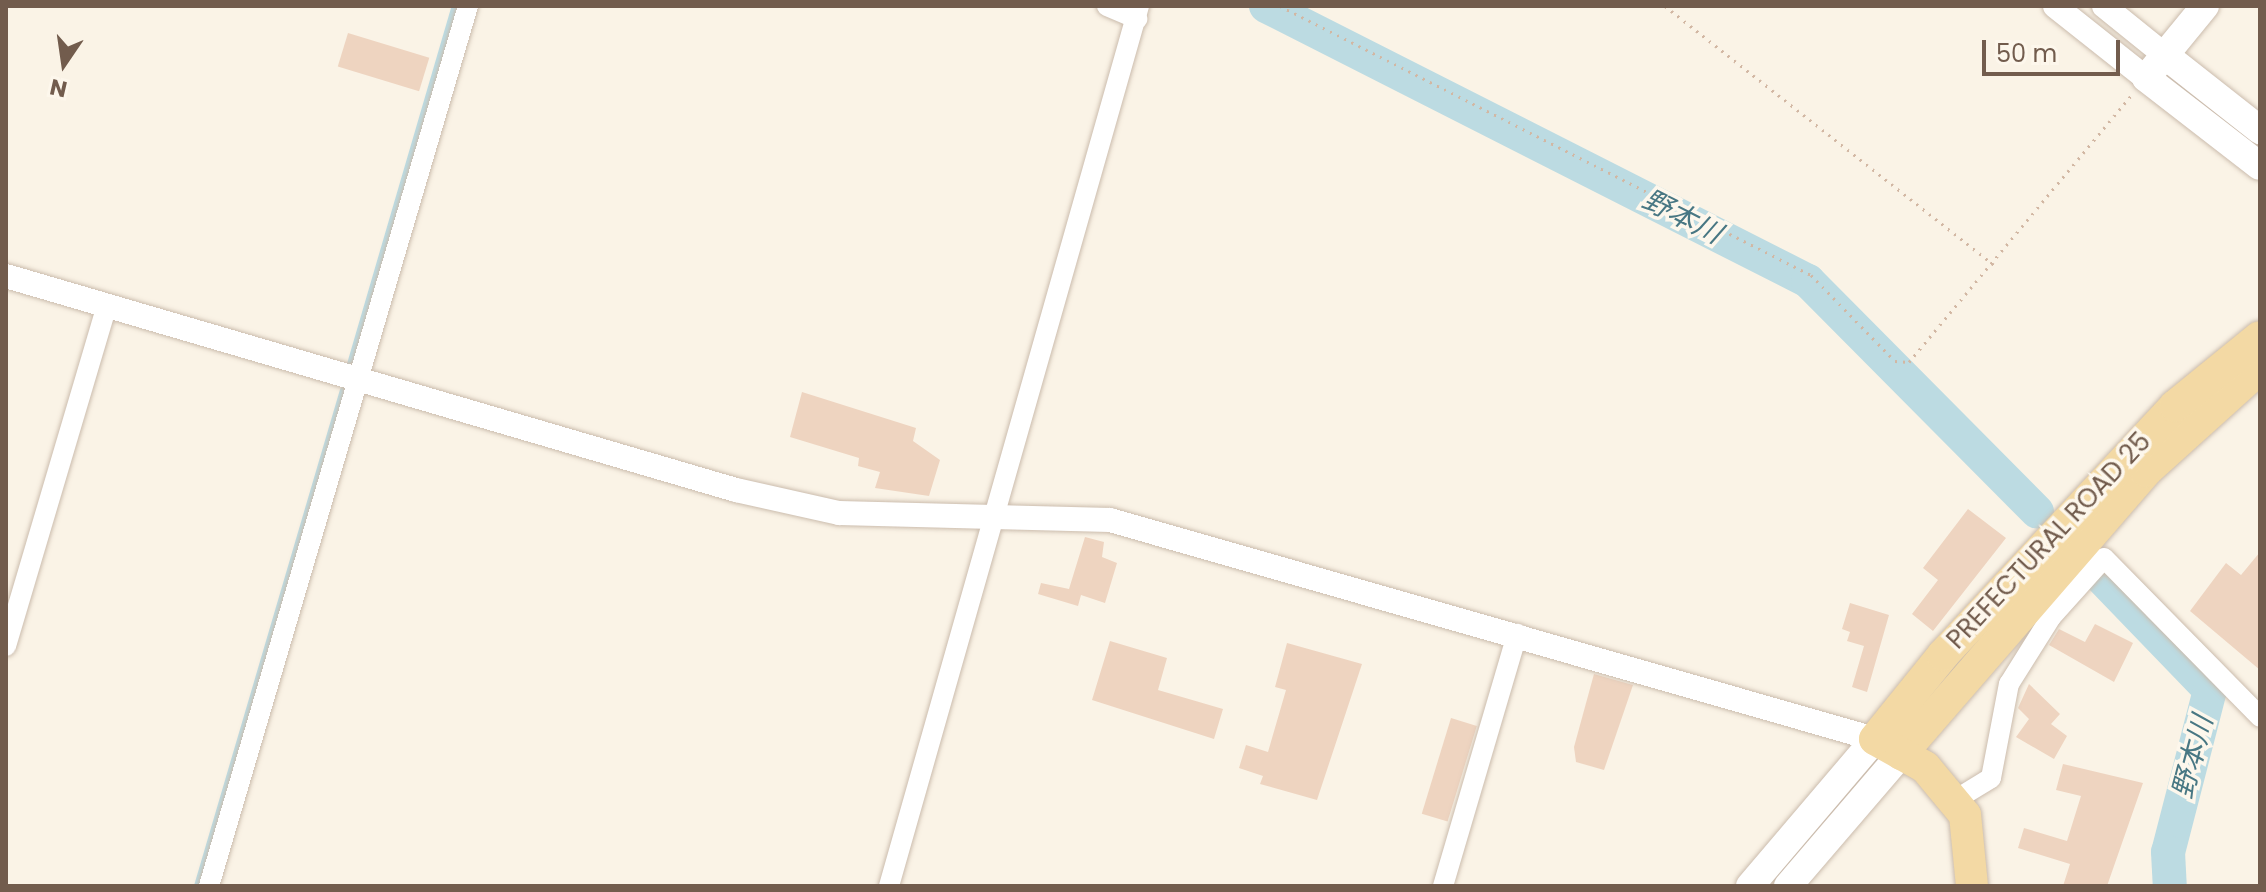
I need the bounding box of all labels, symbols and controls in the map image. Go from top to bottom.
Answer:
north arrow [24,24,104,104]
scale bar [1986,24,2124,74]
text: 50 m [1996,37,2057,70]
text: N [47,71,70,105]
water label: 野本川 [1637,183,1727,251]
street label: PREFECTURAL ROAD 25 [1941,426,2157,656]
water label: 野本川 [2166,712,2220,802]

